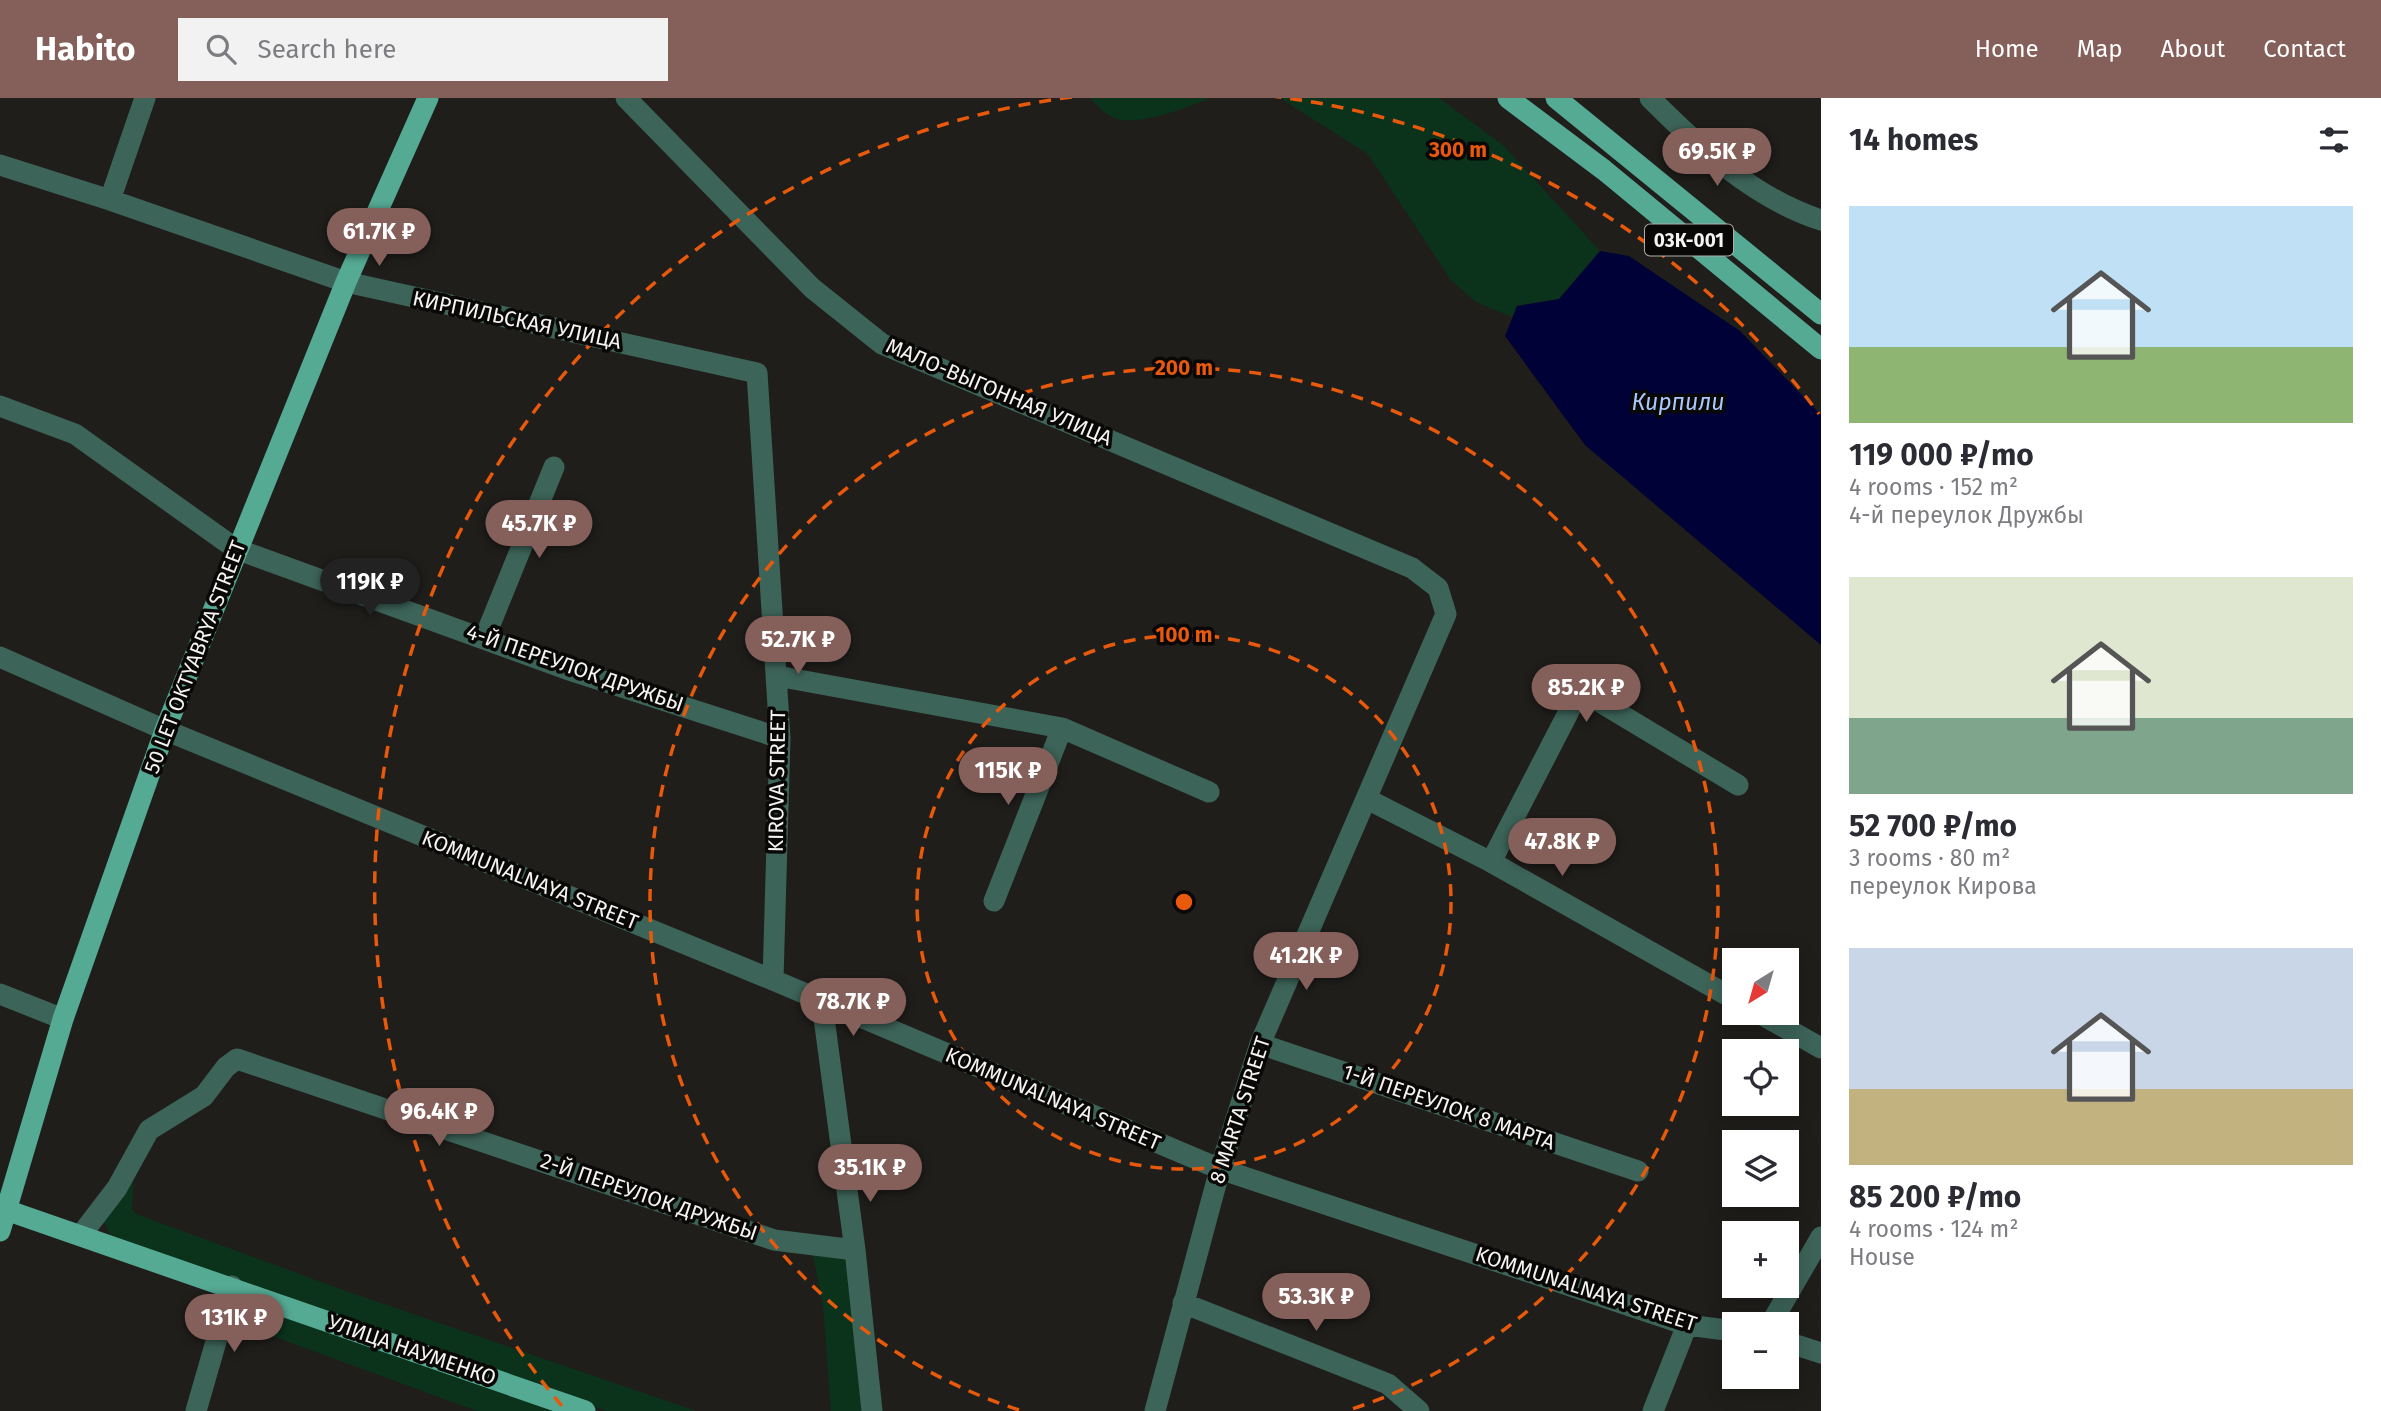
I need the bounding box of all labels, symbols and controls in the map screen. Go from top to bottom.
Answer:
search box [178,18,668,81]
text: Habito [35,29,136,69]
icon: search [202,30,240,68]
text: Search here [258,34,396,65]
text: Home [1975,35,2039,63]
text: Map [2077,35,2123,63]
text: About [2161,35,2225,63]
text: Contact [2263,35,2346,63]
icon: filters [2315,121,2353,159]
text: 14 homes [1849,122,1978,158]
pin: 69.5K ₽ [1652,129,1782,188]
text: 300 m [1428,137,1487,163]
text: 69.5K ₽ [1678,137,1756,165]
pin: 61.7K ₽ [314,208,444,268]
text: 61.7K ₽ [343,217,415,245]
road number: 03К-001 [1645,224,1733,256]
icon: home [2038,252,2164,378]
street label: КИРПИЛЬСКАЯ УЛИЦА [410,285,624,355]
street label: МАЛО-ВЫГОННАЯ УЛИЦА [882,333,1116,451]
text: 200 m [1155,355,1213,381]
water label: Кирпили [1631,388,1725,416]
text: 119 000 ₽/mo [1849,437,2034,473]
text: 4 rooms · 152 m² [1849,473,2018,501]
pin: 45.7K ₽ [474,500,604,560]
text: 4-й переулок Дружбы [1849,501,2084,529]
text: 45.7K ₽ [501,509,577,537]
street label: 50 LET OKTYABRYA STREET [139,537,251,777]
pin: 119K ₽ [313,559,427,618]
text: 119K ₽ [336,567,404,595]
pin: 52.7K ₽ [733,616,863,676]
street label: 4-Й ПЕРЕУЛОК ДРУЖБЫ [463,619,687,717]
text: 100 m [1155,622,1213,648]
icon: home [2038,623,2164,749]
text: 52.7K ₽ [761,625,835,653]
pin: 85.2K ₽ [1521,664,1651,724]
text: 85.2K ₽ [1548,673,1624,701]
street label: KIROVA STREET [763,709,791,852]
pin: 115K ₽ [951,748,1065,807]
text: 115K ₽ [975,756,1041,784]
text: 52 700 ₽/mo [1849,808,2017,844]
pin: 47.8K ₽ [1497,818,1627,878]
street label: KOMMUNALNAYA STREET [418,825,642,935]
text: 47.8K ₽ [1524,827,1600,855]
text: 3 rooms · 80 m² [1849,844,2010,872]
text: переулок Кирова [1849,872,2037,900]
centre of rings [1172,890,1196,914]
pin: 41.2K ₽ [1241,932,1371,992]
text: 41.2K ₽ [1269,941,1343,969]
north arrow [1722,948,1799,1026]
map controls [1722,948,1799,1389]
pin: 78.7K ₽ [788,978,918,1038]
text: 78.7K ₽ [816,987,890,1015]
icon: home [2038,994,2164,1120]
street label: 8 MARTA STREET [1204,1033,1276,1187]
button: locate [1722,1039,1799,1116]
street label: KOMMUNALNAYA STREET [942,1042,1165,1156]
street label: 1-Й ПЕРЕУЛОК 8 МАРТА [1340,1058,1558,1156]
pin: 96.4K ₽ [374,1088,504,1148]
text: 96.4K ₽ [400,1097,478,1125]
button: layers [1722,1130,1799,1207]
pin: 35.1K ₽ [805,1144,935,1204]
street label: 2-Й ПЕРЕУЛОК ДРУЖБЫ [537,1148,761,1246]
text: 35.1K ₽ [834,1153,906,1181]
text: 85 200 ₽/mo [1849,1179,2021,1215]
text: 4 rooms · 124 m² [1849,1215,2018,1243]
button: + [1722,1221,1799,1298]
street label: KOMMUNALNAYA STREET [1472,1241,1700,1337]
text: House [1849,1243,1915,1271]
pin: 53.3K ₽ [1251,1274,1381,1333]
text: 53.3K ₽ [1278,1282,1354,1310]
pin: 131K ₽ [177,1294,291,1354]
text: 131K ₽ [201,1303,267,1331]
street label: УЛИЦА НАУМЕНКО [324,1309,500,1391]
button: − [1722,1312,1799,1389]

